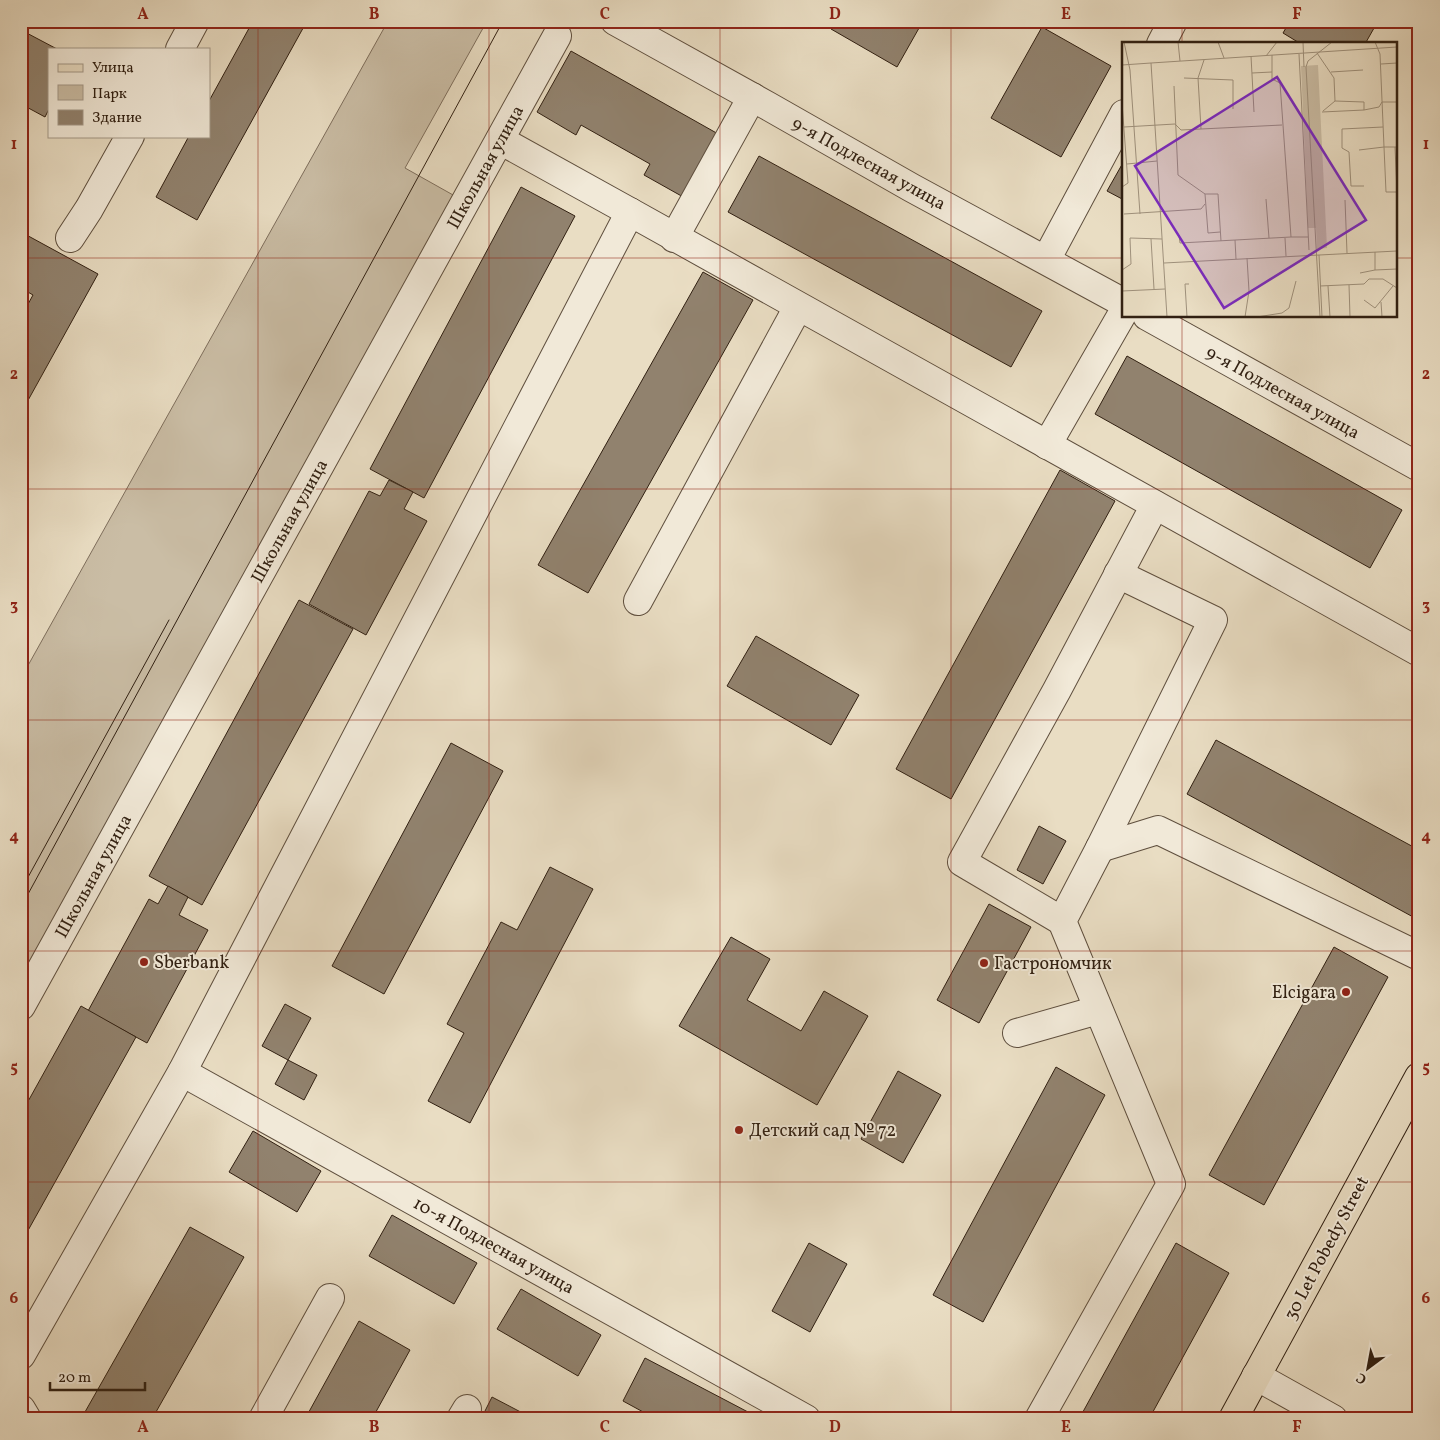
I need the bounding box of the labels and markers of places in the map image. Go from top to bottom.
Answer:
place label: Sberbank [154,951,229,976]
place label: Гастрономчик [994,952,1112,977]
marker: Sberbank [138,956,150,968]
marker: Гастрономчик [978,957,990,969]
place label: Elcigara [1272,981,1336,1006]
marker: Elcigara [1340,986,1352,998]
place label: Детский сад № 72 [749,1119,896,1144]
marker: Детский сад № 72 [733,1124,745,1136]

